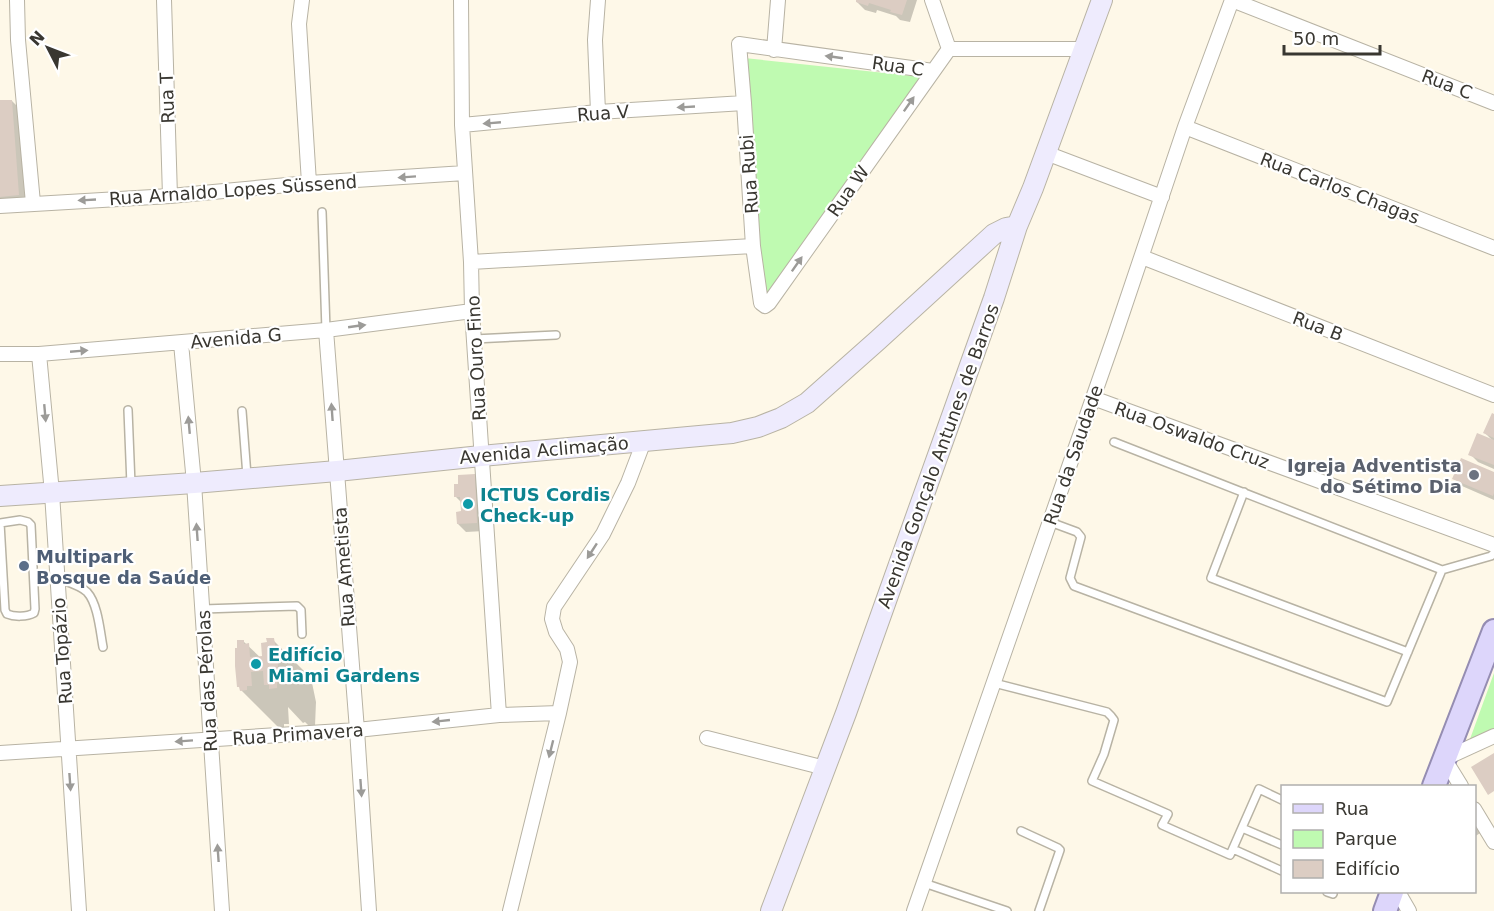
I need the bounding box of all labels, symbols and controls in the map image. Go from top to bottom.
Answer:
north arrow [18,18,78,78]
scale bar [1284,18,1380,56]
text: N [26,27,49,50]
text: 50 m [1293,28,1339,49]
street label: Rua C [871,52,925,80]
one-way arrow [824,53,843,62]
street label: Rua C [1419,65,1475,103]
street label: Rua T [156,71,178,124]
one-way arrow [903,97,915,113]
street label: Rua V [576,101,630,125]
one-way arrow [676,102,695,112]
one-way arrow [482,118,501,128]
street label: Rua Rubi [736,134,762,214]
street label: Rua Carlos Chagas [1257,148,1423,228]
street label: Rua W [823,161,873,221]
street label: Rua Arnaldo Lopes Süssend [108,171,358,209]
one-way arrow [397,172,416,182]
one-way arrow [77,196,96,205]
one-way arrow [791,256,803,272]
street label: Rua Ouro Fino [462,295,490,421]
street label: Avenida Gonçalo Antunes de Barros [873,301,1003,611]
street label: Rua B [1290,307,1346,345]
one-way arrow [348,322,367,331]
street label: Avenida G [189,324,283,352]
one-way arrow [70,346,89,356]
street label: Rua da Saudade [1039,382,1107,528]
street label: Rua Oswaldo Cruz [1112,397,1272,473]
one-way arrow [40,403,50,422]
one-way arrow [327,403,337,422]
one-way arrow [184,415,194,434]
street label: Avenida Aclimação [458,432,630,468]
place label: Igreja Adventista do Sétimo Dia [1287,455,1462,497]
marker: Igreja Adventista do Sétimo Dia [1467,468,1481,482]
place label: ICTUS Cordis Check-up [480,484,610,526]
marker: ICTUS Cordis Check-up [461,497,475,511]
street label: Rua Ametista [329,506,359,628]
one-way arrow [193,523,202,542]
one-way arrow [587,543,598,559]
place label: Multipark Bosque da Saúde [36,546,211,588]
marker: Multipark Bosque da Saúde [17,559,31,573]
street label: Rua Topázio [48,597,76,705]
street label: Rua das Pérolas [193,609,221,753]
place label: Edifício Miami Gardens [268,644,420,686]
marker: Edifício Miami Gardens [249,657,263,671]
one-way arrow [431,716,450,726]
street label: Rua Primavera [232,719,364,749]
one-way arrow [174,736,193,746]
one-way arrow [545,739,555,758]
one-way arrow [65,772,75,791]
one-way arrow [356,779,365,798]
legend [1281,785,1476,893]
text: Rua [1335,798,1369,819]
text: Parque [1335,828,1397,849]
one-way arrow [213,843,223,862]
text: Edifício [1335,858,1400,879]

